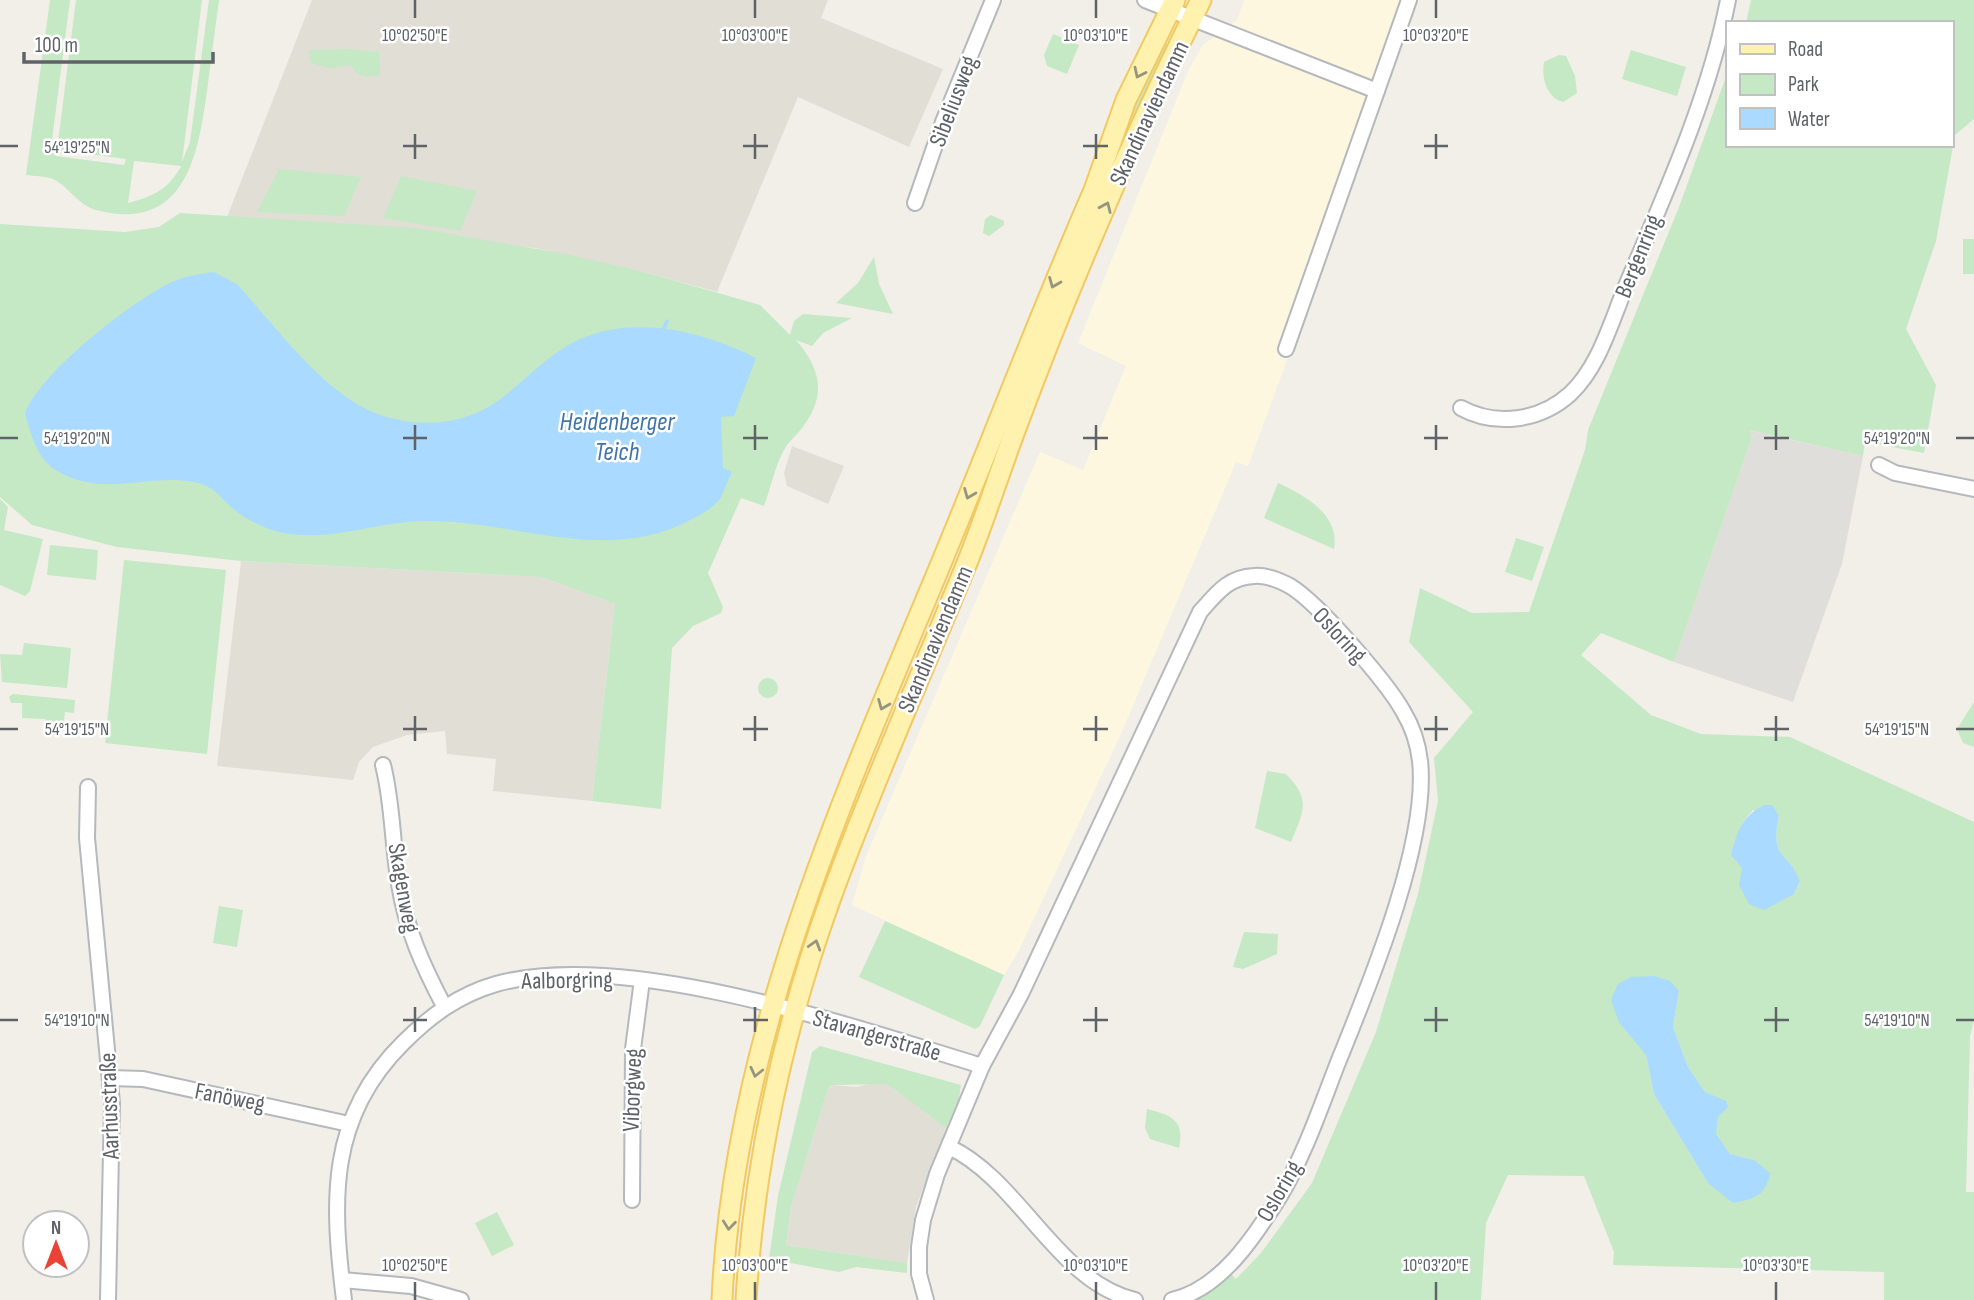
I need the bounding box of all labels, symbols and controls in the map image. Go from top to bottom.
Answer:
scale bar [24,21,214,65]
legend [1726,21,1953,147]
text: 10°02'50"E [382,25,448,46]
text: 10°03'00"E [722,25,788,46]
text: 10°03'10"E [1064,25,1128,46]
text: 10°03'20"E [1403,25,1469,46]
text: 100 m [35,33,78,58]
street label: Skandinaviendamm [1103,36,1196,190]
text: Road [1788,37,1823,62]
street label: Sibeliusweg [923,52,984,151]
one-way arrow [1134,66,1148,78]
text: Park [1788,72,1819,97]
text: Water [1788,107,1830,132]
text: 54°19'25"N [44,137,110,158]
one-way arrow [1098,202,1112,214]
street label: Bergenring [1609,210,1668,302]
one-way arrow [1048,276,1062,289]
water label: Heidenberger Teich [559,407,676,468]
text: 54°19'20"N [44,428,110,449]
text: 54°19'20"N [1864,428,1930,449]
one-way arrow [963,487,977,500]
street label: Skandinaviendamm [892,561,979,717]
street label: Osloring [1306,601,1373,669]
one-way arrow [877,698,891,710]
text: 54°19'15"N [45,719,109,740]
text: 54°19'15"N [1865,719,1929,740]
street label: Skagenweg [381,841,426,935]
one-way arrow [807,940,821,952]
street label: Aalborgring [520,965,613,996]
street label: Stavangerstraße [809,1003,944,1068]
text: 54°19'10"N [44,1010,110,1031]
text: 54°19'10"N [1864,1010,1930,1031]
street label: Viborgweg [617,1048,648,1132]
street label: Aarhusstraße [93,1052,126,1161]
one-way arrow [749,1066,764,1078]
street label: Fanöweg [192,1077,267,1118]
street label: Osloring [1250,1155,1309,1227]
north arrow [21,1209,91,1279]
text: N [51,1217,61,1240]
one-way arrow [722,1220,737,1231]
text: 10°02'50"E [382,1255,448,1276]
text: 10°03'00"E [722,1255,788,1276]
text: 10°03'10"E [1064,1255,1128,1276]
text: 10°03'20"E [1403,1255,1469,1276]
text: 10°03'30"E [1743,1255,1809,1276]

